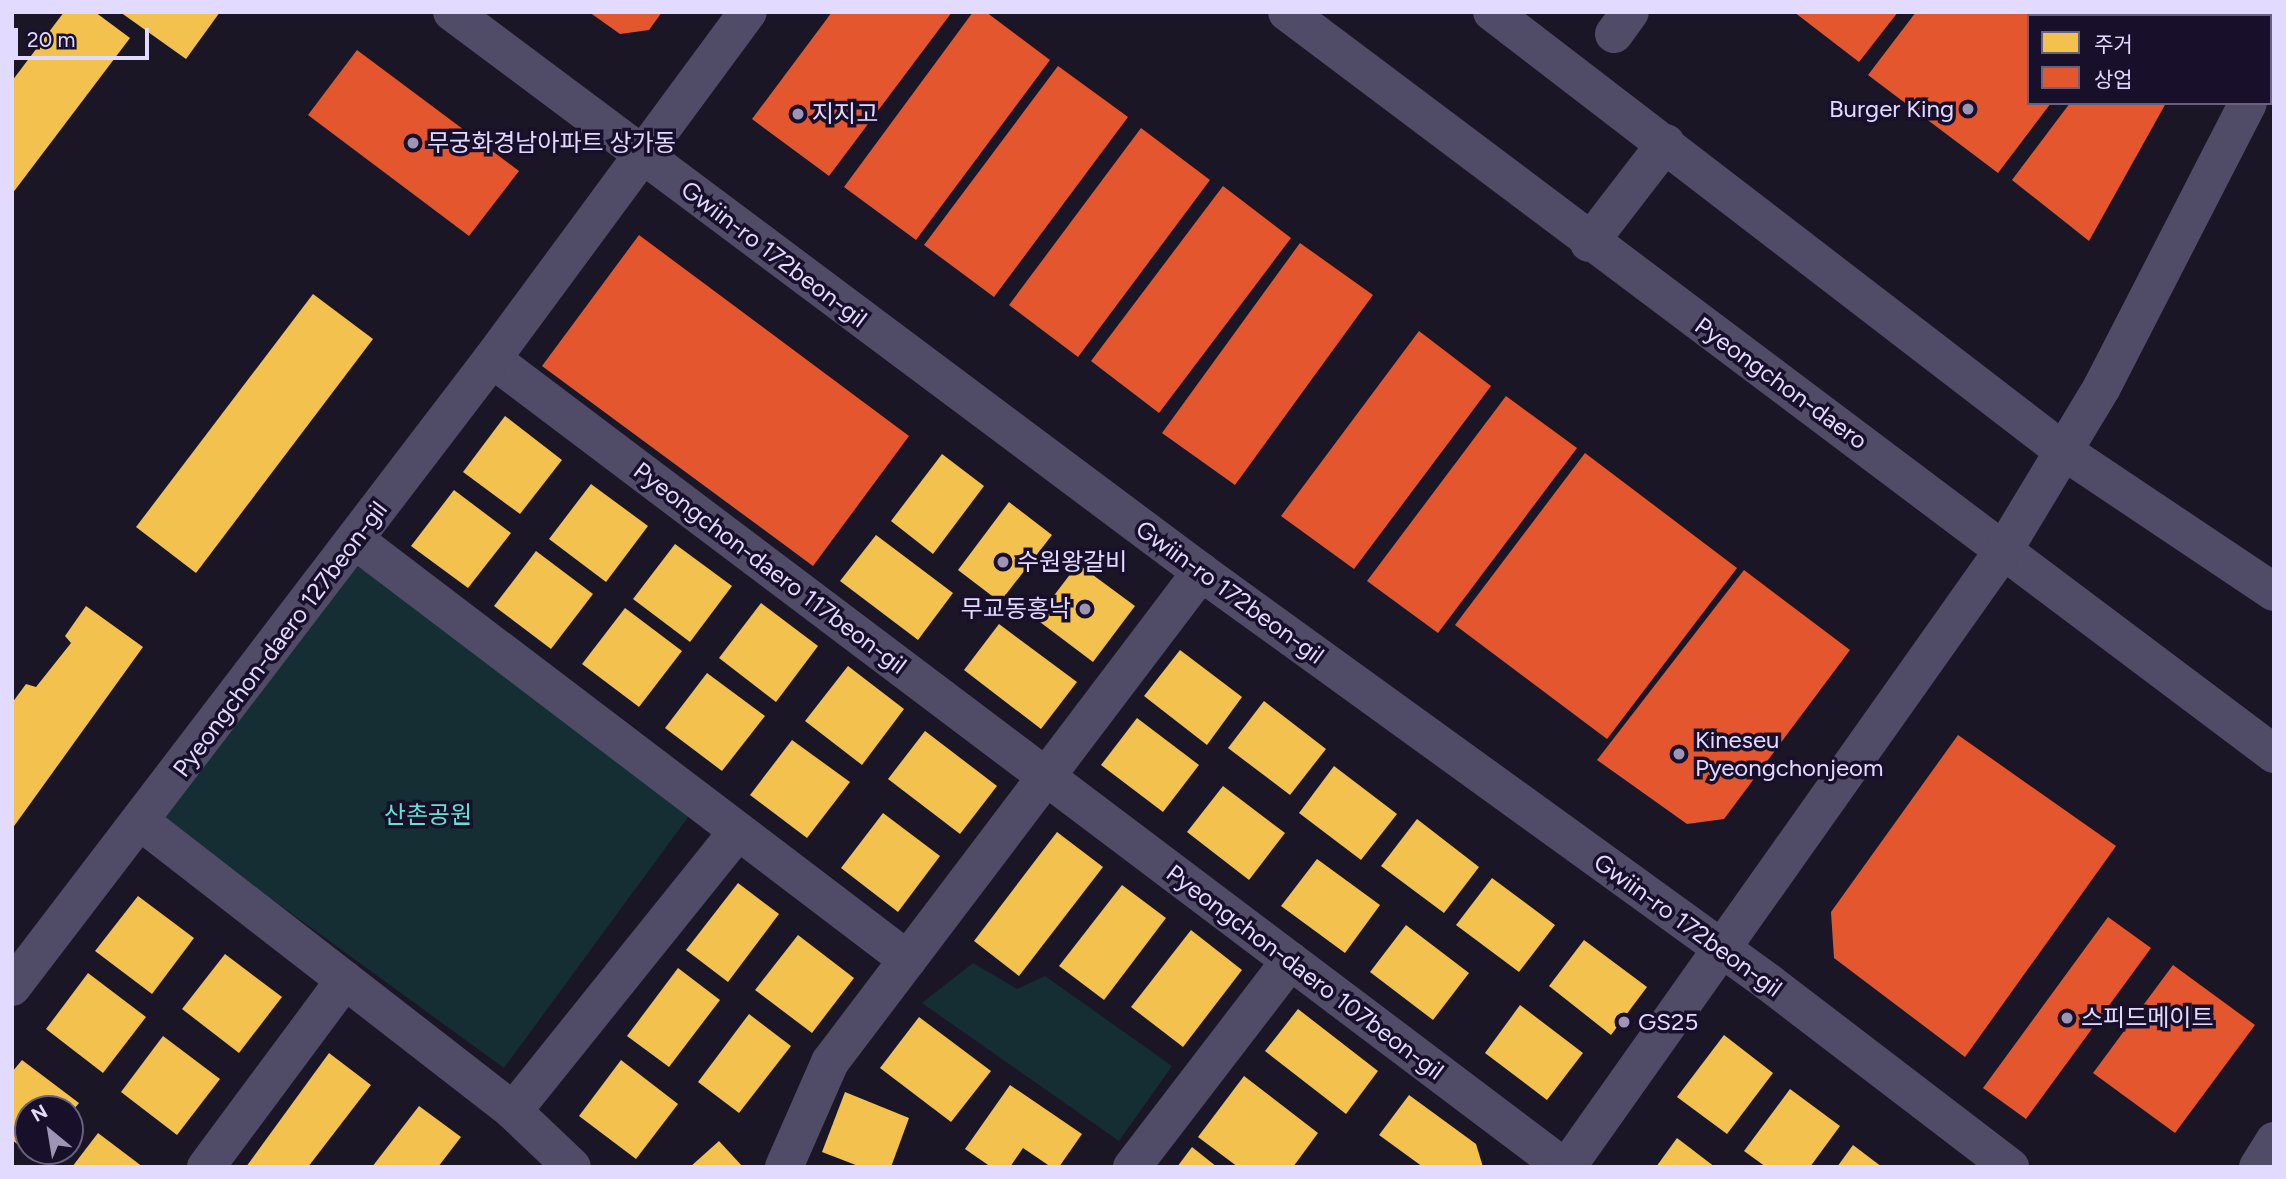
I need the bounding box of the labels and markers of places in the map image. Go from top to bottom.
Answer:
place label: Burger King [1829,95,1954,123]
place label: 지지고 [812,100,878,128]
marker: Burger King [1960,101,1976,117]
marker: 지지고 [790,106,806,122]
place label: 무궁화경남아파트 상가동 [427,129,676,157]
marker: 무궁화경남아파트 상가동 [405,135,421,151]
place label: 수원왕갈비 [1017,548,1127,576]
marker: 수원왕갈비 [995,554,1011,570]
place label: 무교동홍낙 [961,595,1071,623]
marker: 무교동홍낙 [1077,601,1093,617]
place label: Kineseu Pyeongchonjeom [1695,726,1883,782]
marker: Kineseu Pyeongchonjeom [1669,744,1689,764]
place label: 스피드메이트 [2081,1004,2213,1032]
place label: GS25 [1638,1008,1698,1036]
marker: 스피드메이트 [2059,1010,2075,1026]
marker: GS25 [1616,1014,1632,1030]

